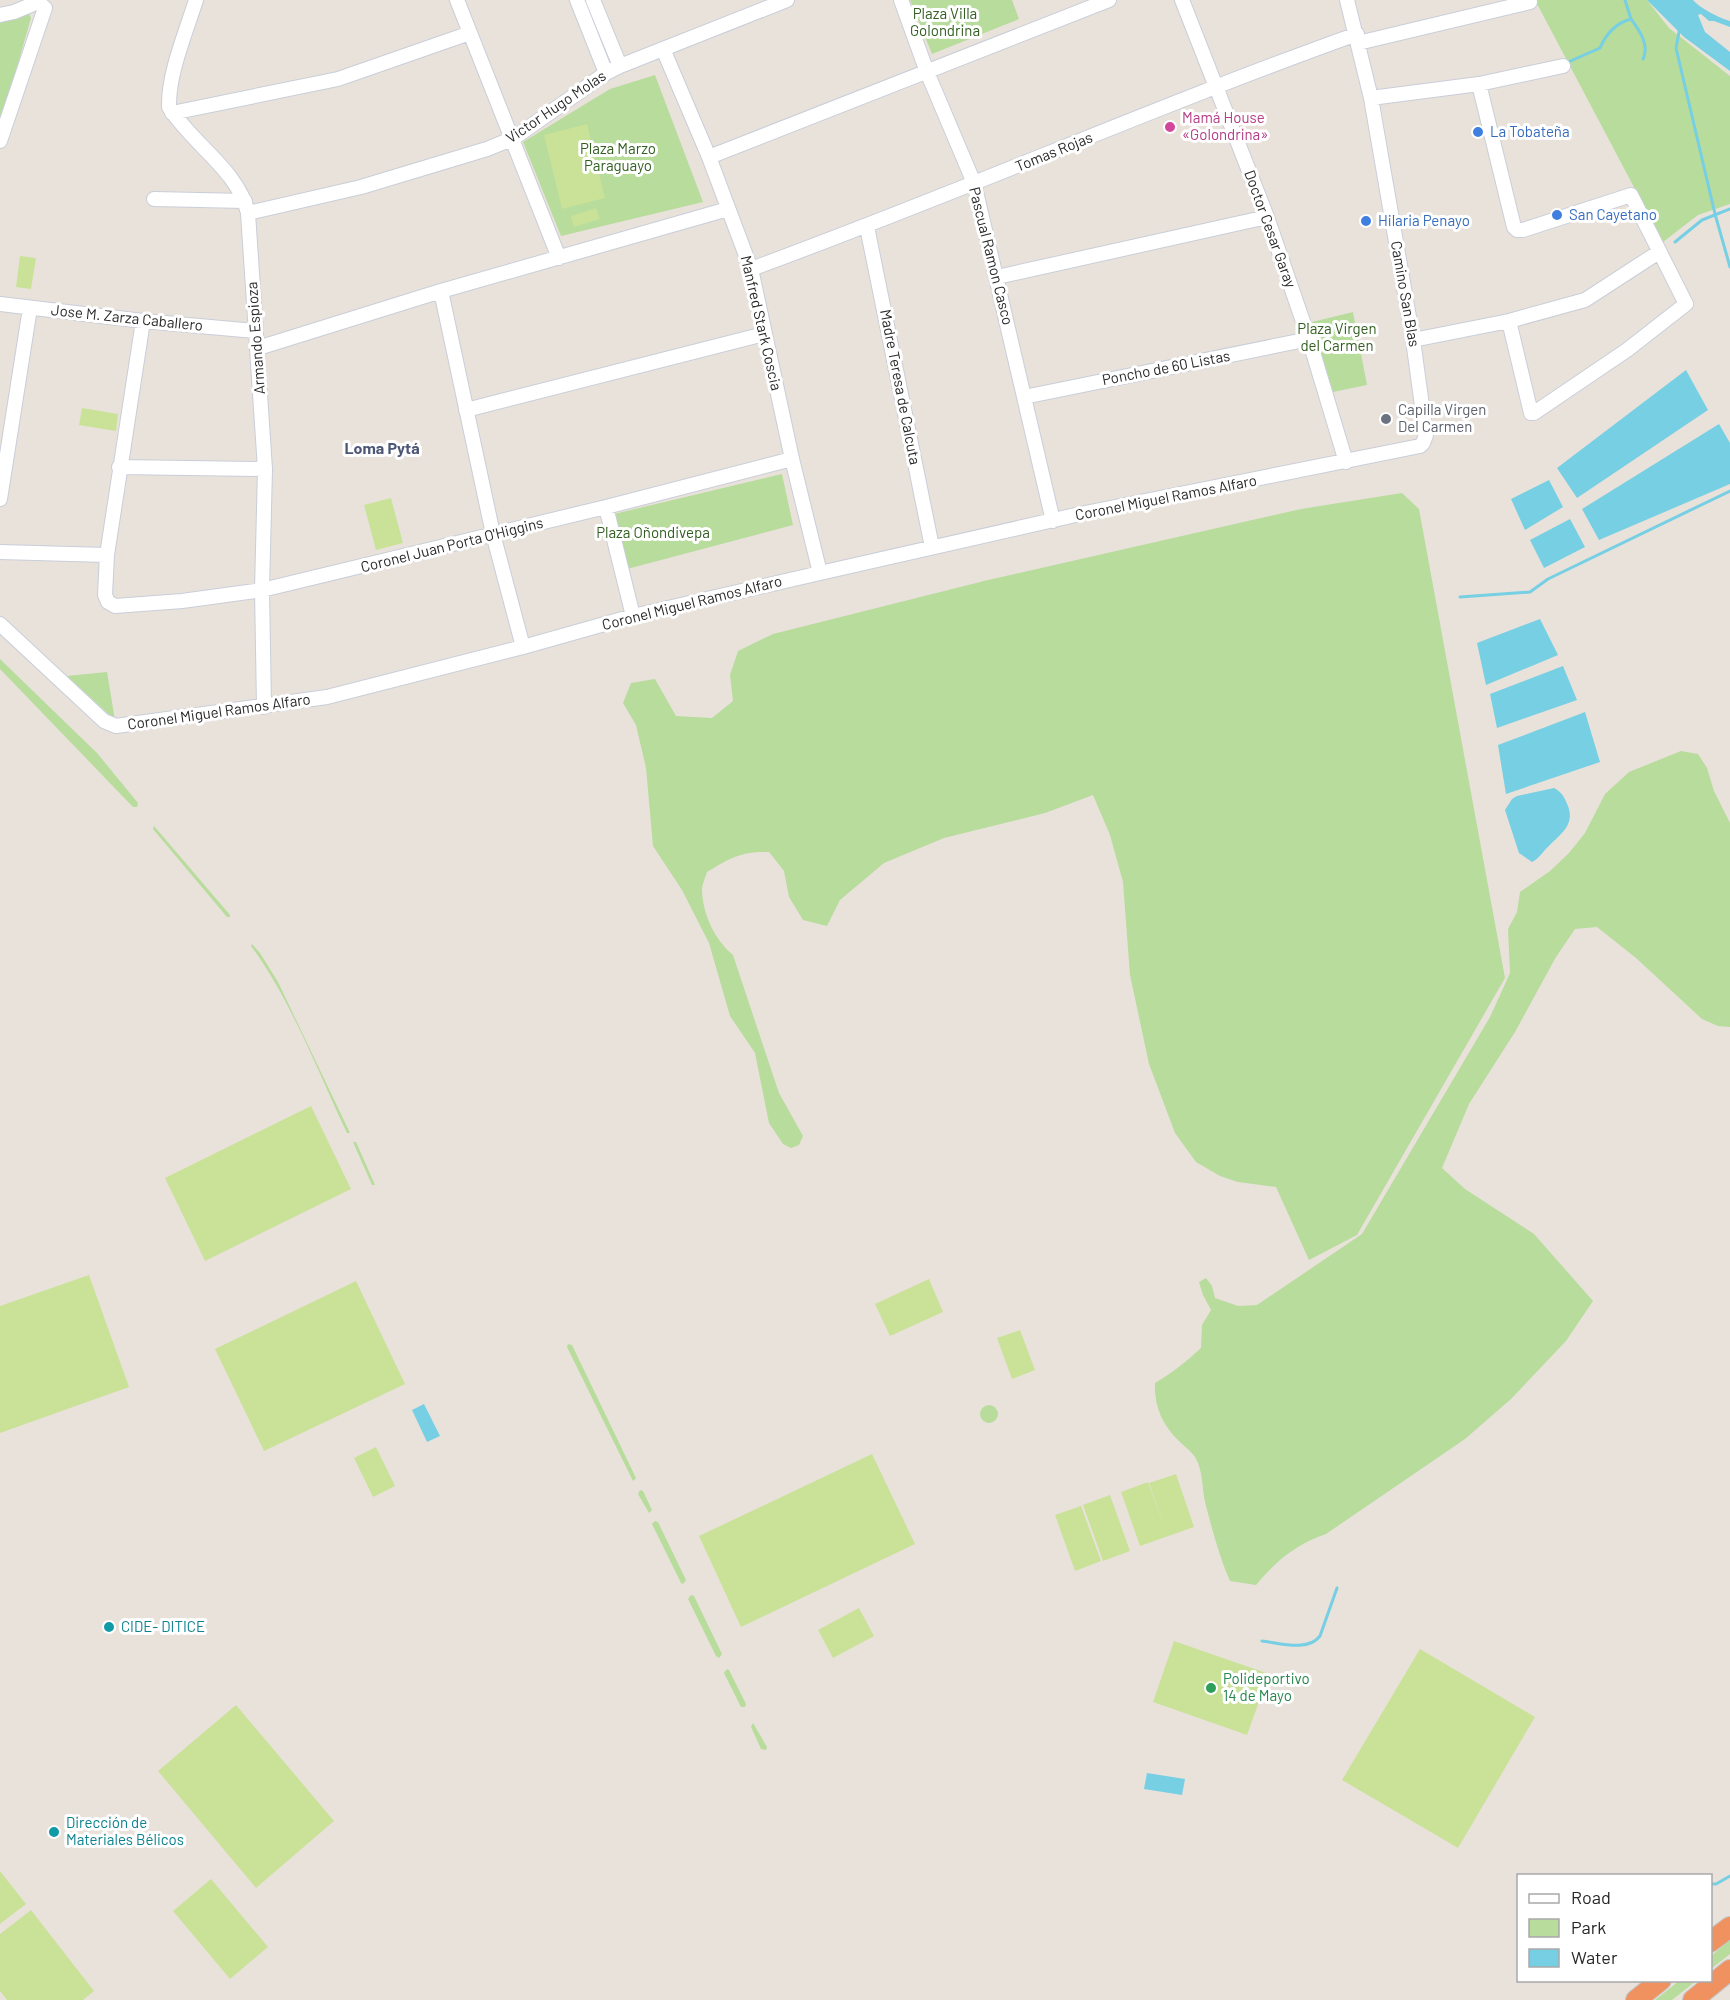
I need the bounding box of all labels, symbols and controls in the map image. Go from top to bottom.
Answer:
park label: Plaza Villa Golondrina [910,4,980,39]
street label: Victor Hugo Molas [502,66,609,146]
place label: Mamá House «Golondrina» [1182,108,1268,143]
marker: Mamá House «Golondrina» [1163,120,1177,134]
place label: La Tobateña [1490,122,1570,140]
marker: La Tobateña [1471,125,1485,139]
street label: Tomas Rojas [1012,127,1095,175]
park label: Plaza Marzo Paraguayo [580,139,656,174]
street label: Doctor Cesar Garay [1241,167,1301,290]
street label: Pascual Ramon Casco [966,185,1018,327]
place label: San Cayetano [1569,205,1657,223]
marker: San Cayetano [1550,208,1564,222]
place label: Hilaria Penayo [1378,211,1470,229]
marker: Hilaria Penayo [1359,214,1373,228]
street label: Camino San Blas [1388,239,1424,348]
street label: Manfred Stark Coscia [738,254,786,392]
street label: Armando Espioza [242,281,268,395]
street label: Jose M. Zarza Caballero [50,300,204,334]
street label: Madre Teresa de Calcuta [877,308,925,466]
park label: Plaza Virgen del Carmen [1297,319,1377,354]
street label: Poncho de 60 Listas [1100,346,1231,388]
place label: Capilla Virgen Del Carmen [1398,400,1486,435]
marker: Capilla Virgen Del Carmen [1379,412,1393,426]
district label: Loma Pytá [344,438,420,457]
street label: Coronel Miguel Ramos Alfaro [1073,471,1258,523]
street label: Coronel Juan Porta O'Higgins [359,513,545,575]
park label: Plaza Oñondivepa [596,523,710,541]
street label: Coronel Miguel Ramos Alfaro [600,571,784,633]
street label: Coronel Miguel Ramos Alfaro [126,689,312,733]
place label: CIDE- DITICE [121,1617,205,1635]
marker: CIDE- DITICE [102,1620,116,1634]
place label: Polideportivo 14 de Mayo [1223,1669,1310,1704]
marker: Polideportivo 14 de Mayo [1204,1681,1218,1695]
place label: Dirección de Materiales Bélicos [66,1813,184,1848]
marker: Dirección de Materiales Bélicos [47,1825,61,1839]
legend [1517,1874,1712,1982]
text: Road [1571,1886,1611,1908]
text: Park [1571,1916,1606,1938]
text: Water [1571,1946,1618,1968]

